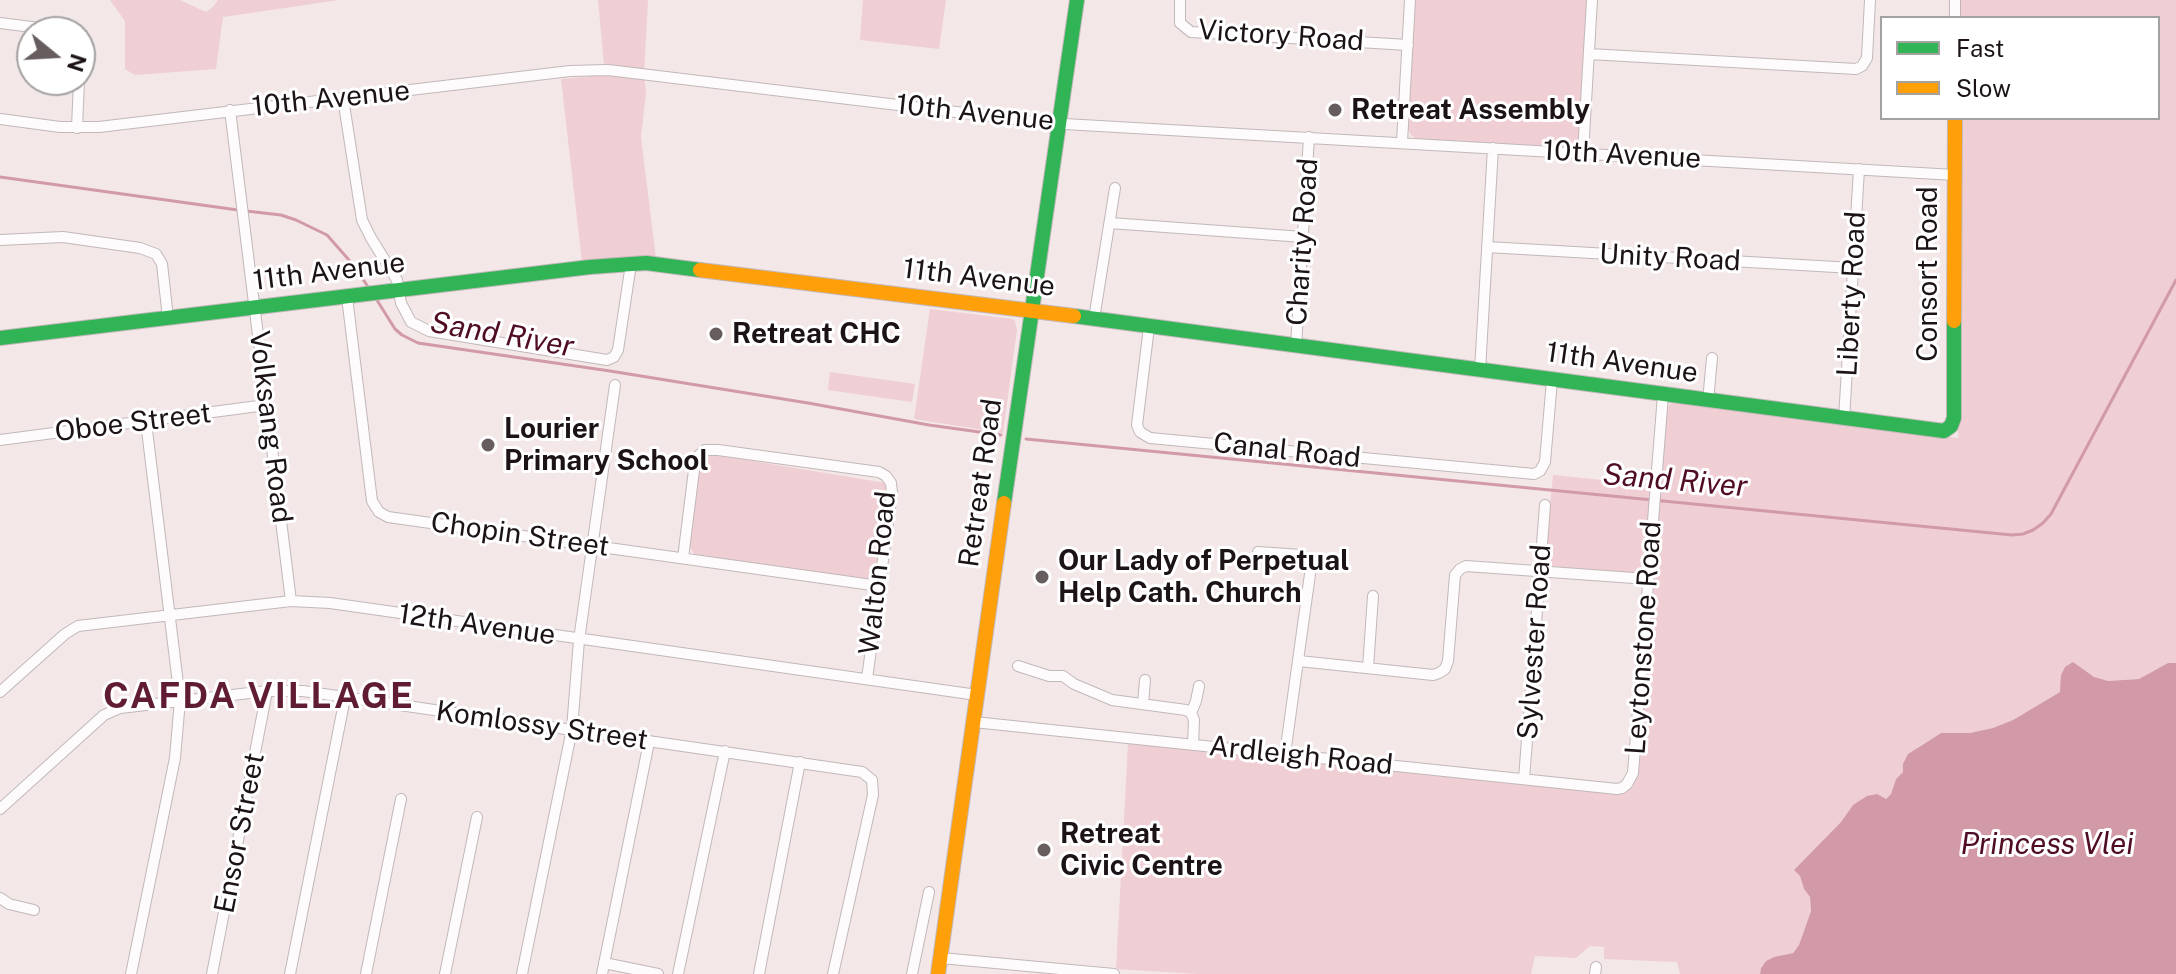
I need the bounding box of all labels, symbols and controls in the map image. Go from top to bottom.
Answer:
street label: Victory Road [1197,13,1365,59]
north arrow [16,16,96,96]
legend [1880,16,2160,120]
text: Fast [1956,34,2004,62]
text: N [62,51,92,75]
street label: 10th Avenue [250,74,412,124]
text: Slow [1956,74,2011,102]
street label: 10th Avenue [894,88,1056,138]
place label: Retreat Assembly [1351,93,1590,127]
marker: Retreat Assembly [1326,101,1344,119]
street label: 10th Avenue [1542,134,1702,176]
street label: Charity Road [1280,157,1326,327]
street label: Consort Road [1911,186,1945,362]
street label: Liberty Road [1831,211,1873,377]
street label: Unity Road [1598,238,1742,278]
street label: 11th Avenue [251,246,407,298]
street label: 11th Avenue [901,252,1057,304]
water label: Sand River [427,305,577,365]
place label: Retreat CHC [732,317,901,351]
marker: Retreat CHC [707,325,725,343]
street label: Volksang Road [242,329,298,525]
street label: 11th Avenue [1544,336,1700,390]
street label: Oboe Street [53,397,213,449]
street label: Retreat Road [953,397,1009,569]
place label: Lourier Primary School [504,412,709,478]
street label: Canal Road [1212,427,1362,475]
marker: Lourier Primary School [479,436,497,454]
water label: Sand River [1601,457,1749,505]
street label: Walton Road [853,490,903,656]
street label: Chopin Street [429,506,611,564]
street label: Leytonstone Road [1619,520,1669,756]
street label: Sylvester Road [1511,543,1559,741]
place label: Our Lady of Perpetual Help Cath. Church [1058,544,1349,610]
marker: Our Lady of Perpetual Help Cath. Church [1033,568,1051,586]
street label: 12th Avenue [396,597,558,653]
district label: CAFDA VILLAGE [103,675,415,719]
street label: Komlossy Street [434,694,650,758]
street label: Ardleigh Road [1207,730,1395,782]
street label: Ensor Street [208,750,272,916]
place label: Retreat Civic Centre [1060,817,1223,883]
water label: Princess Vlei [1960,827,2134,863]
marker: Retreat Civic Centre [1035,841,1053,859]

